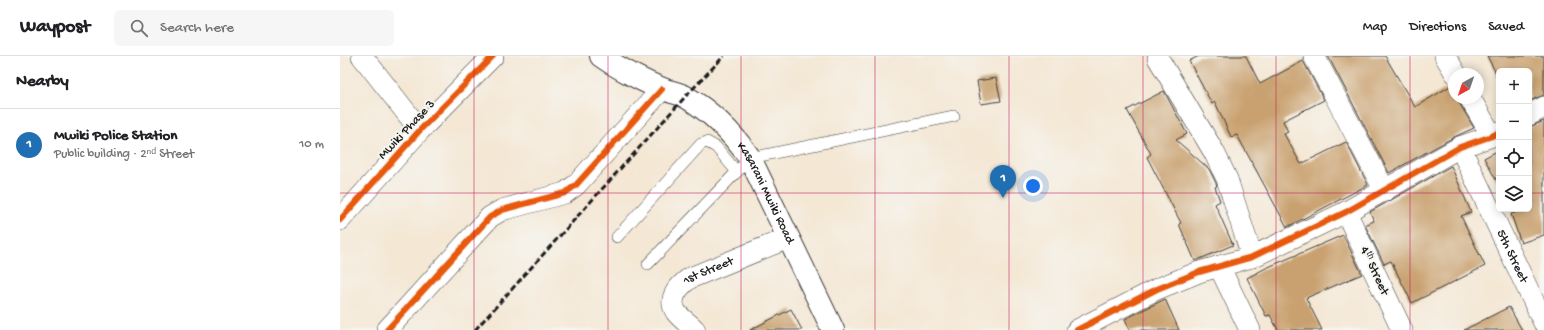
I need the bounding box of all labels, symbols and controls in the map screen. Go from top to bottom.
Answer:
search box [114,10,394,46]
text: Waypost [20,16,90,39]
icon: search [128,17,150,39]
text: Search here [160,19,234,37]
text: Map [1363,19,1387,36]
text: Directions [1409,19,1466,36]
text: Saved [1488,19,1524,36]
north arrow [1448,68,1484,104]
map controls [1496,68,1532,212]
button: + [1496,68,1532,104]
text: Nearby [16,72,69,92]
street label: Mwiki Phase 3 [375,97,439,163]
button: − [1496,104,1532,140]
text: Mwiki Police Station [54,127,177,145]
text: 1 [26,137,32,152]
text: 10 m [299,137,324,152]
street label: Kasarani Mwiki Road [733,139,798,247]
button: locate [1496,140,1532,176]
text: Public building · 2ⁿᵈ Street [54,147,194,162]
pin: 1 [990,165,1016,198]
your location [1023,176,1043,196]
button: layers [1496,176,1532,212]
street label: 5th Street [1493,227,1532,287]
street label: 4ᵗʰ Street [1356,244,1392,299]
street label: 1st Street [679,253,737,289]

